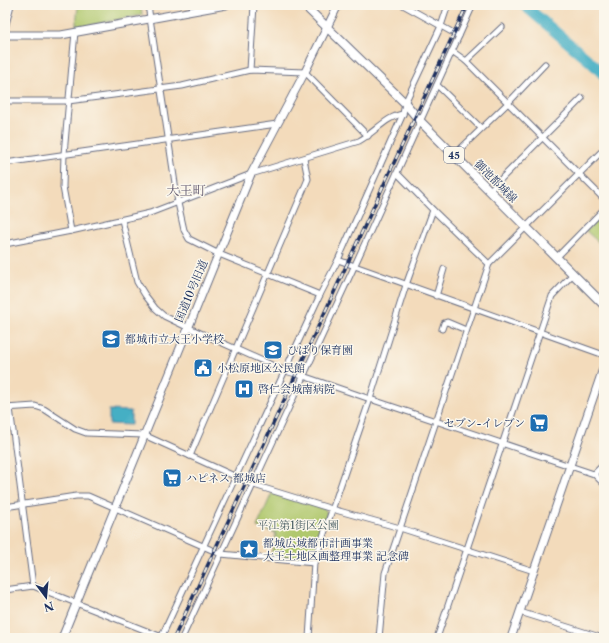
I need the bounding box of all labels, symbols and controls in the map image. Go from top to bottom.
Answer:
road number: 45 [444,147,464,163]
street label: 御池都城線 [472,157,520,205]
district label: 大王町 [166,182,206,198]
street label: 国道10号旧道 [172,258,210,324]
school or university icon: 都城市立大王小学校 [100,328,122,350]
place label: 都城市立大王小学校 [125,332,224,346]
school or university icon: ひばり保育園 [262,339,284,361]
place label: ひばり保育園 [287,343,353,357]
public building icon: 小松原地区公民館 [192,357,214,379]
place label: 小松原地区公民館 [217,361,305,375]
hospital icon: 啓仁会城南病院 [233,378,255,400]
place label: 啓仁会城南病院 [258,382,335,396]
supermarket icon: セブン-イレブン [528,412,550,434]
place label: セブン-イレブン [444,416,525,430]
supermarket icon: ハピネス 都城店 [161,467,183,489]
place label: ハピネス 都城店 [186,471,266,485]
park label: 平江第1街区公園 [257,518,339,532]
place label: 都城広域都市計画事業 大王土地区画整理事業 記念碑 [263,536,409,563]
place icon: 都城広域都市計画事業 大王土地区画整理事業 記念碑 [238,538,260,560]
north arrow [26,577,66,617]
text: N [42,599,55,615]

